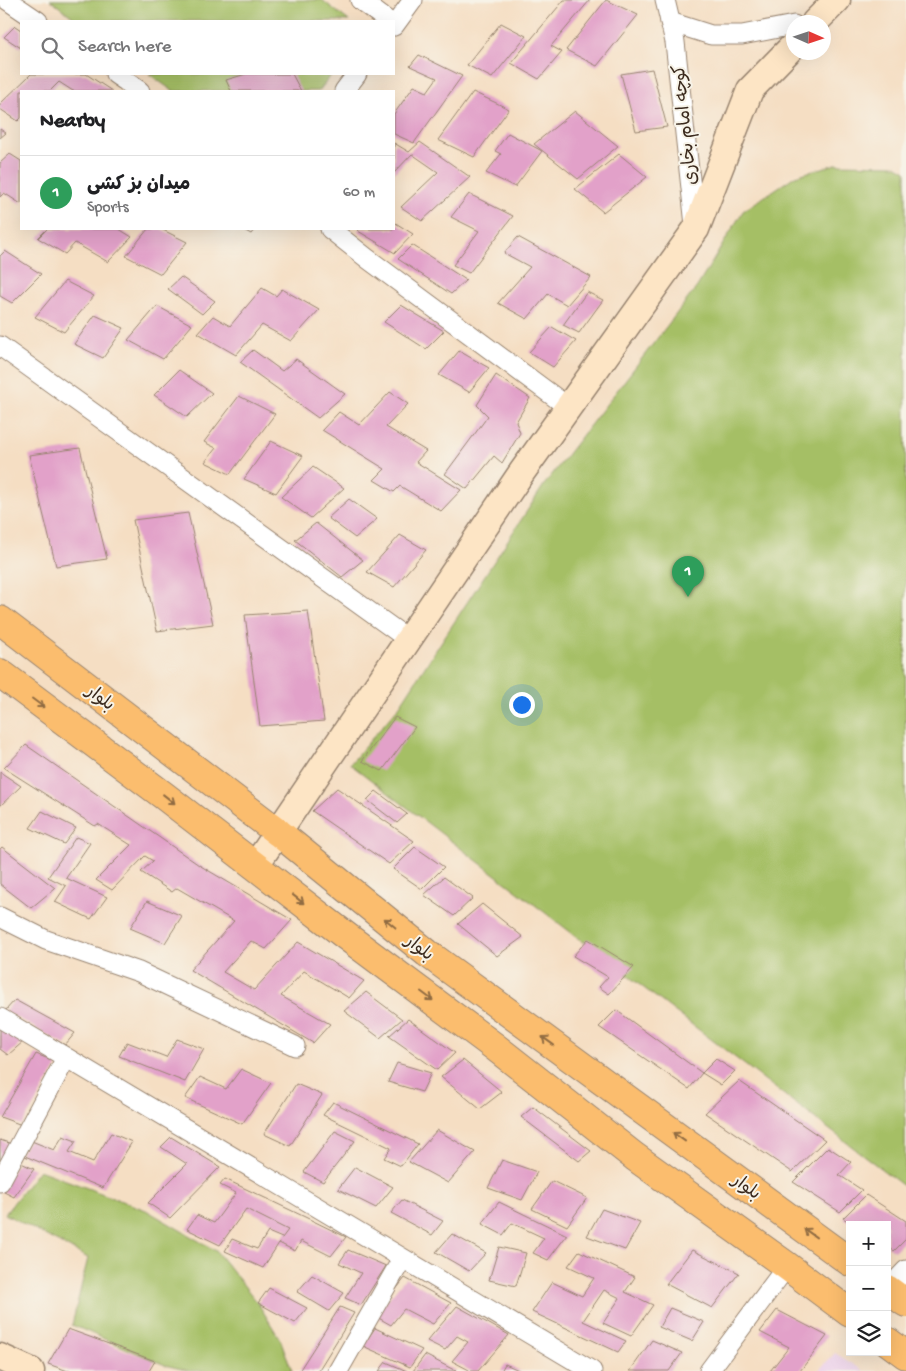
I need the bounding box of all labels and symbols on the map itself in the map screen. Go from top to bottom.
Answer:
north arrow [786,15,831,60]
street label: کوچه امام بخاری [670,63,704,186]
pin: 1 [672,556,704,597]
street label: بلوار [79,680,118,717]
your location [509,692,535,718]
one-way arrow [31,697,44,708]
one-way arrow [162,794,175,805]
one-way arrow [291,893,304,904]
one-way arrow [384,918,397,929]
street label: بلوار [398,930,437,967]
one-way arrow [420,991,433,1002]
one-way arrow [542,1036,555,1047]
one-way arrow [672,1132,686,1142]
street label: بلوار [725,1169,764,1205]
one-way arrow [803,1228,817,1238]

